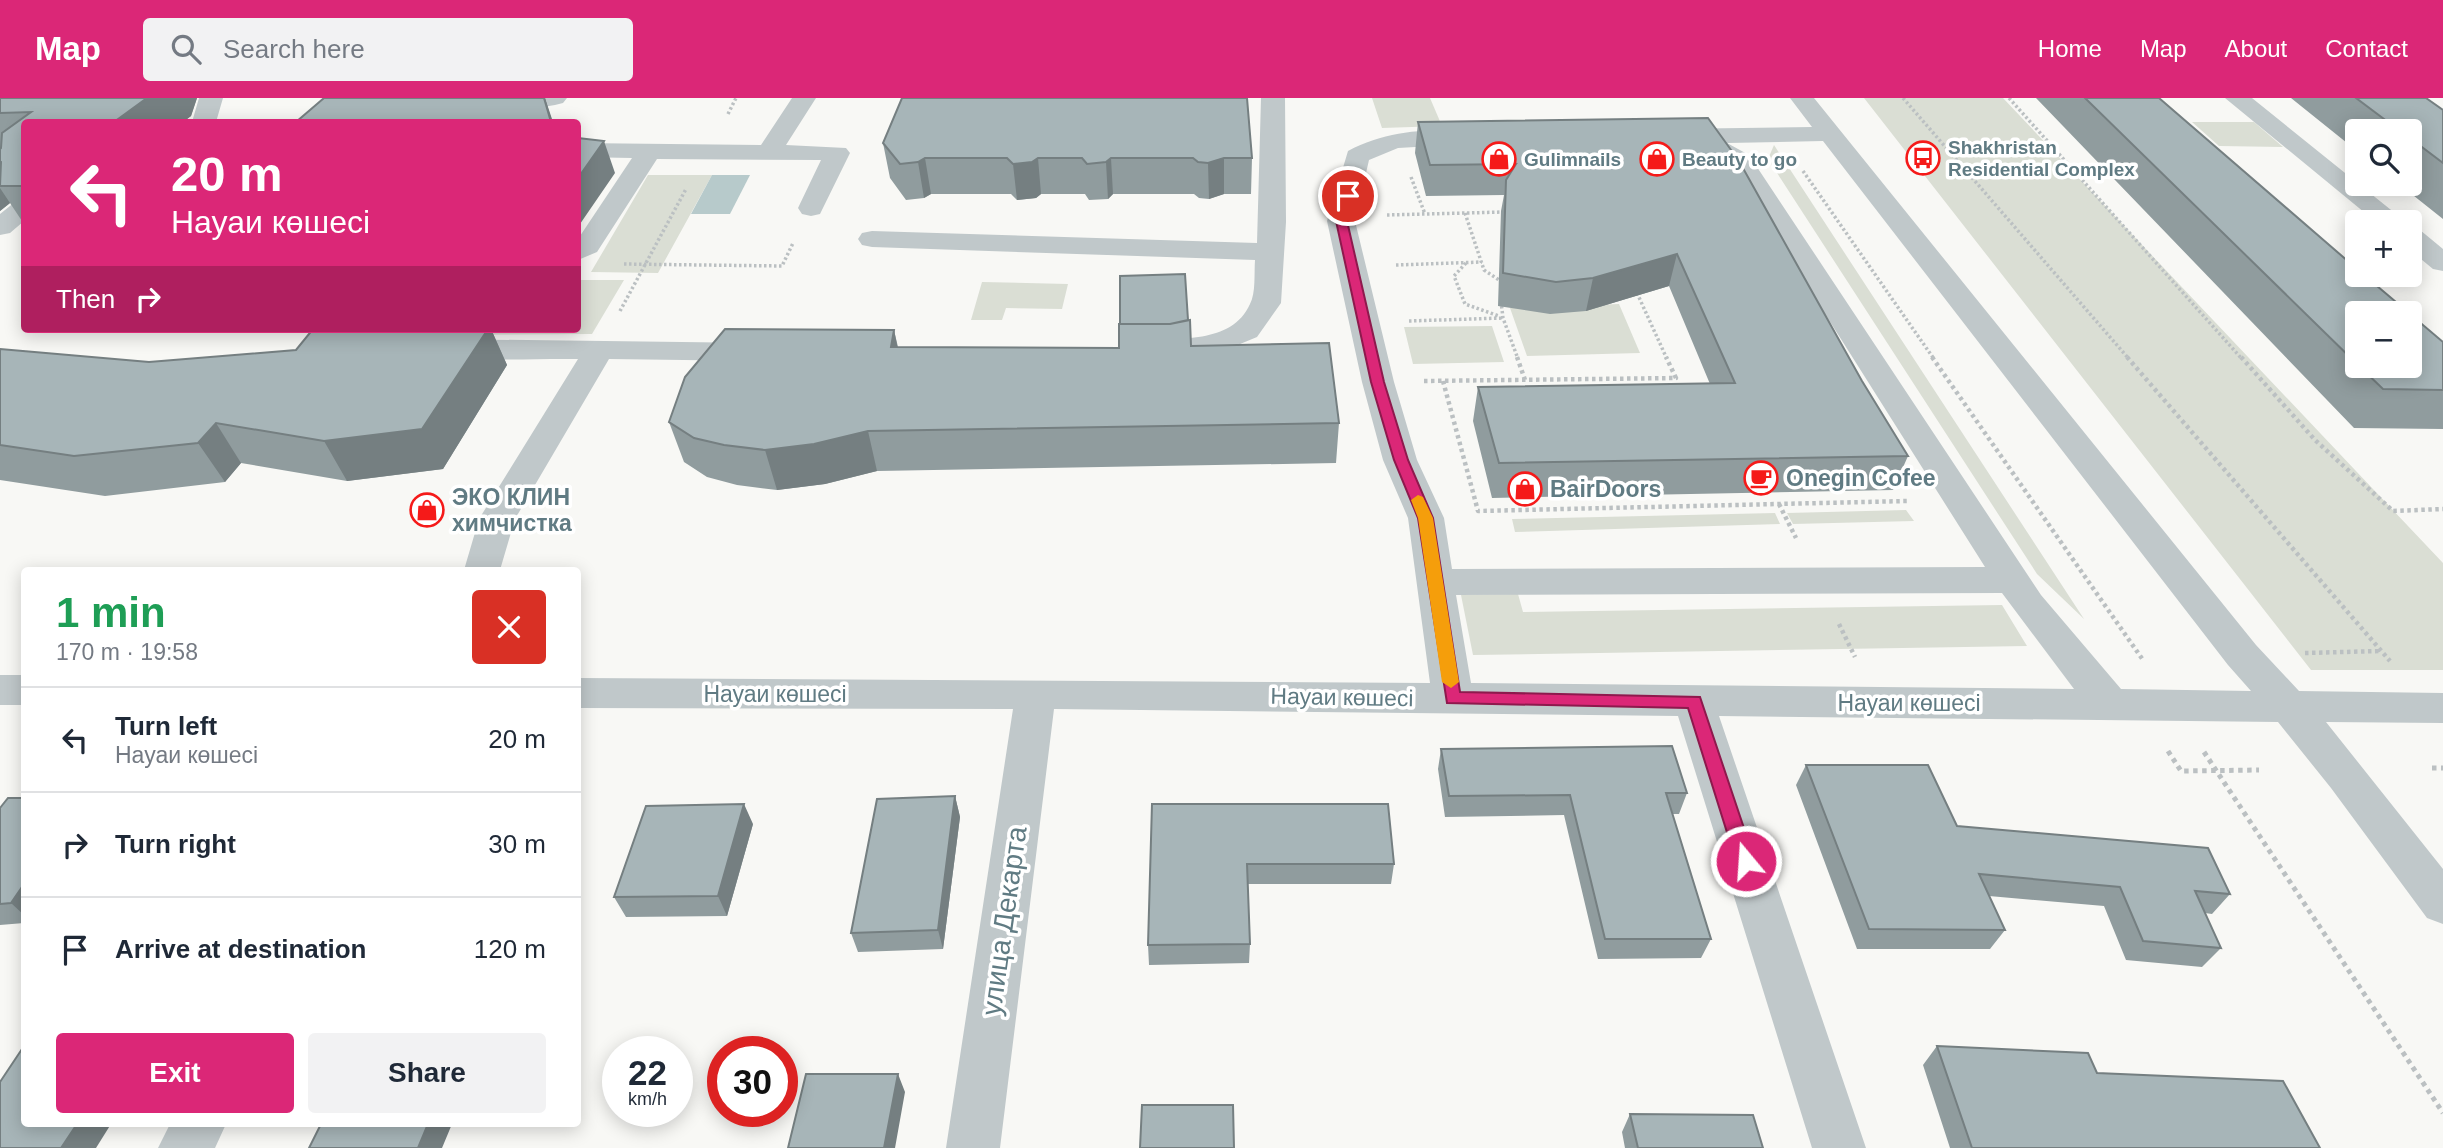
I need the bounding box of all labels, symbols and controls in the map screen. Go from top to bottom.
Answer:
search box [143,18,633,81]
text: Map [35,30,101,67]
icon: search [167,30,205,68]
text: Search here [223,34,365,64]
text: Home [2038,35,2102,62]
text: Map [2140,35,2187,62]
text: About [2225,35,2287,62]
text: Contact [2325,35,2408,62]
map controls [2345,119,2422,378]
button: search [2345,119,2422,196]
place label: Shakhristan Residential Complex [1948,137,2135,180]
bus stop icon: Shakhristan Residential Complex [1904,139,1942,177]
shop icon: Gulimnails [1480,140,1518,178]
shop icon: Beauty to go [1638,140,1676,178]
icon: left [56,147,147,238]
text: 20 m [171,147,283,201]
place label: Gulimnails [1524,149,1621,170]
place label: Beauty to go [1682,149,1797,170]
pin [1318,166,1378,226]
icon: arrive [1329,177,1367,215]
text: Науаи көшесі [171,204,370,240]
button: + [2345,210,2422,287]
icon: right [129,280,167,318]
text: Then [56,284,115,314]
button: − [2345,301,2422,378]
cafe icon: Onegin Cofee [1742,459,1780,497]
place label: Onegin Cofee [1786,465,1936,491]
shop icon: BairDoors [1506,470,1544,508]
place label: BairDoors [1550,476,1661,502]
place label: ЭКО КЛИН химчистка [452,484,572,536]
shop icon: ЭКО КЛИН химчистка [408,491,446,529]
text: 1 min [56,589,166,636]
button: close [472,590,546,664]
text: 170 m · 19:58 [56,639,198,665]
street label: Науаи көшесі [703,681,847,707]
street label: Науаи көшесі [1270,683,1414,711]
street label: Науаи көшесі [1837,690,1981,716]
text: Turn left [115,711,217,741]
icon: left [56,721,94,759]
text: 20 m [488,724,546,754]
text: Науаи көшесі [115,742,258,768]
street label: улица Декарта [975,824,1033,1018]
position arrow [1709,824,1783,898]
icon: right [56,826,94,864]
text: Turn right [115,829,236,859]
text: 30 m [488,829,546,859]
icon: arrive [56,931,94,969]
text: Arrive at destination [115,934,366,964]
text: 120 m [474,934,546,964]
button: Exit [56,1033,294,1113]
button: Share [308,1033,546,1113]
speed limit sign: 30 [707,1036,798,1127]
text: 22 [628,1053,667,1092]
text: km/h [628,1089,667,1109]

